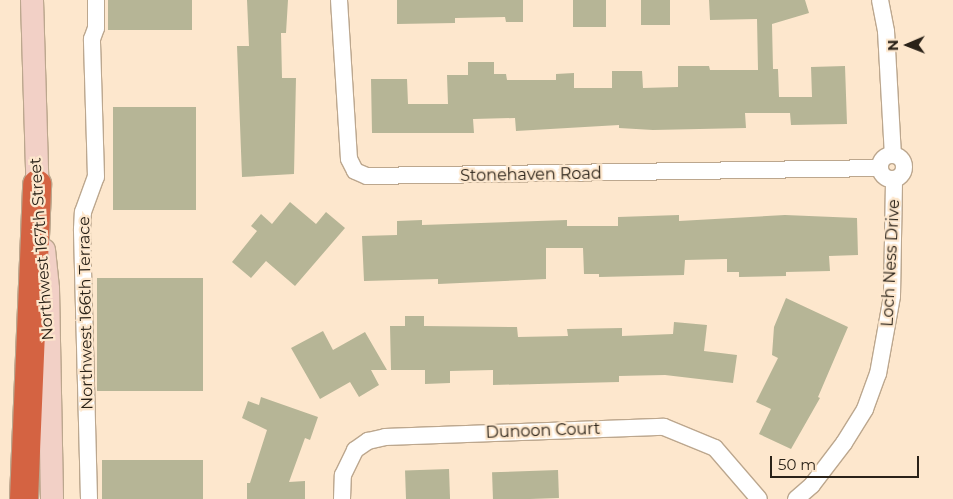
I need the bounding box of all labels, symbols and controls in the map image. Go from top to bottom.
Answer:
north arrow [883,20,933,70]
text: N [884,39,902,51]
street label: Northwest 167th Street [26,157,58,341]
street label: Stonehaven Road [460,164,602,186]
street label: Loch Ness Drive [878,199,904,327]
street label: Northwest 166th Terrace [75,216,97,410]
street label: Dunoon Court [485,419,601,443]
scale bar [773,446,922,478]
text: 50 m [778,455,816,474]

